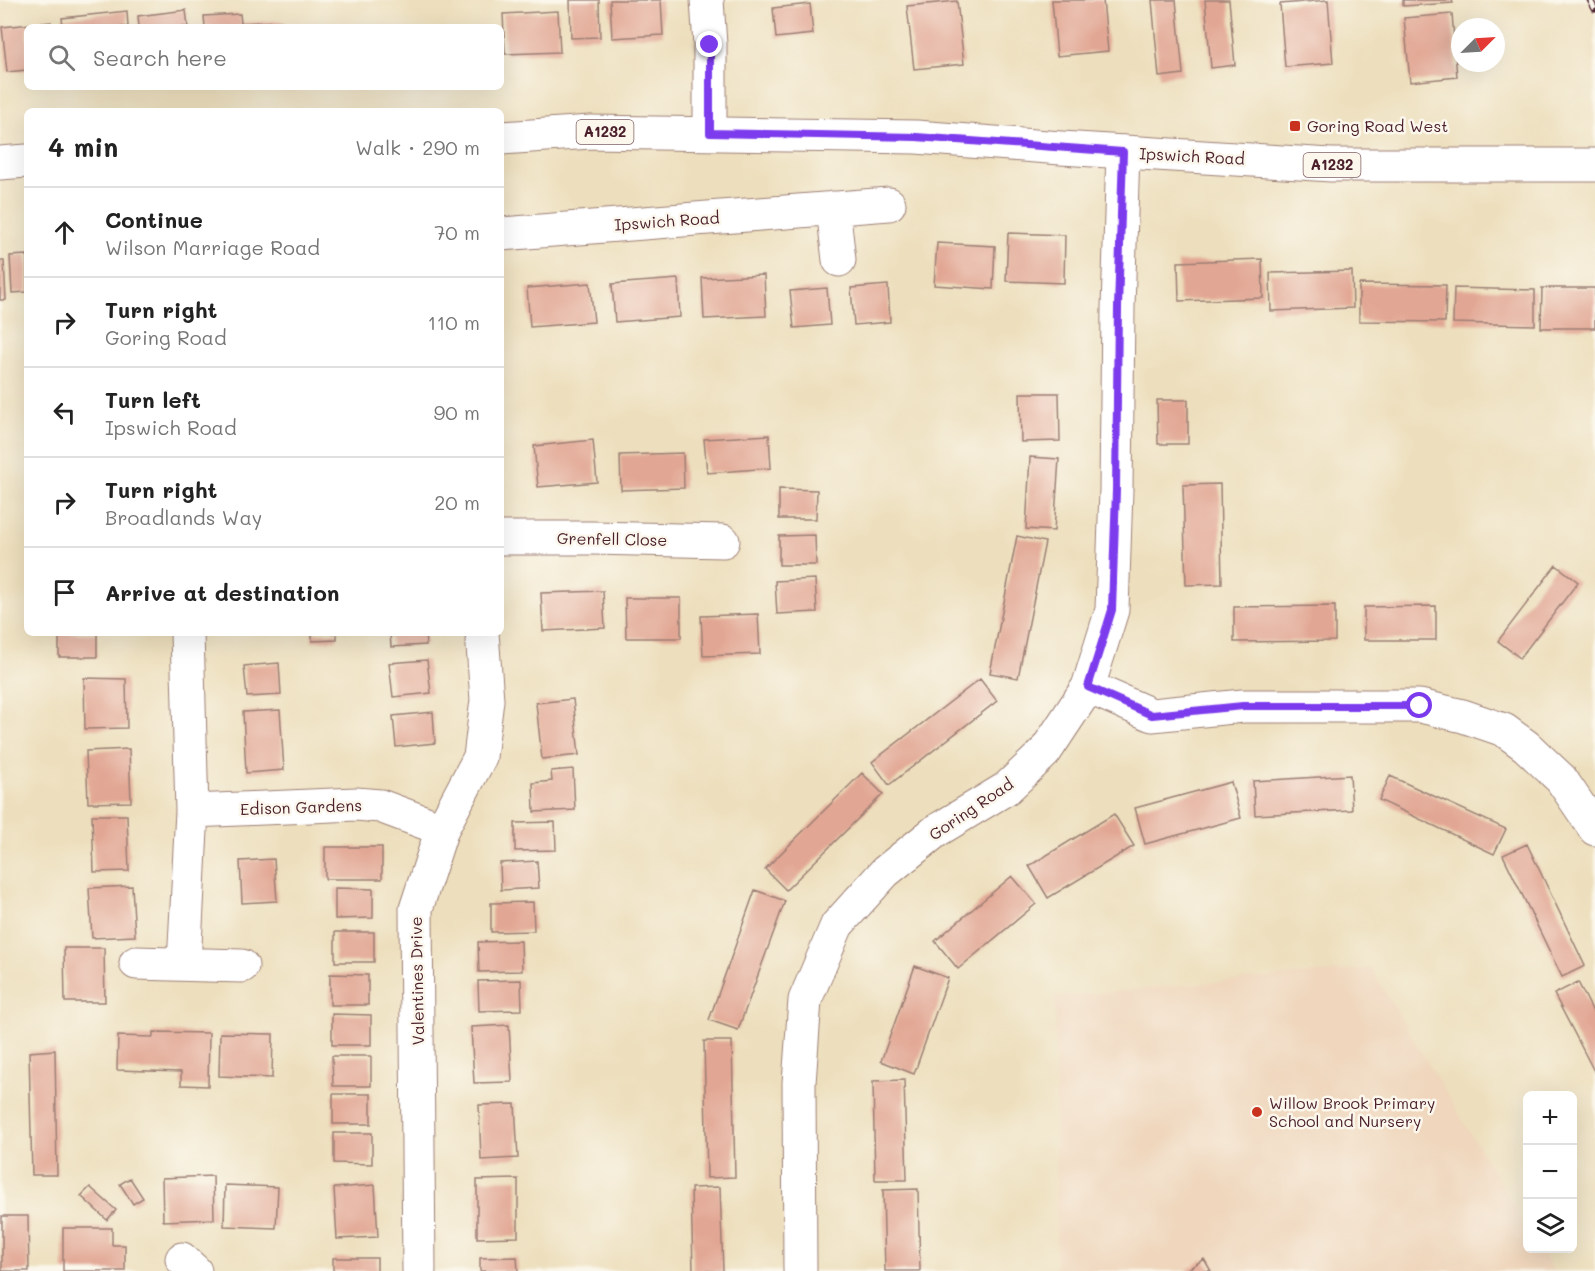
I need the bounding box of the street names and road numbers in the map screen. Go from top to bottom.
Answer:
road number: A1232 [576,120,634,144]
street label: Ipswich Road [1139,142,1245,169]
road number: A1232 [1304,153,1360,177]
street label: Ipswich Road [614,206,720,235]
street label: Grenfell Close [557,527,667,550]
street label: Goring Road [924,773,1017,845]
street label: Edison Gardens [240,794,362,819]
street label: Valentines Drive [405,916,428,1046]

